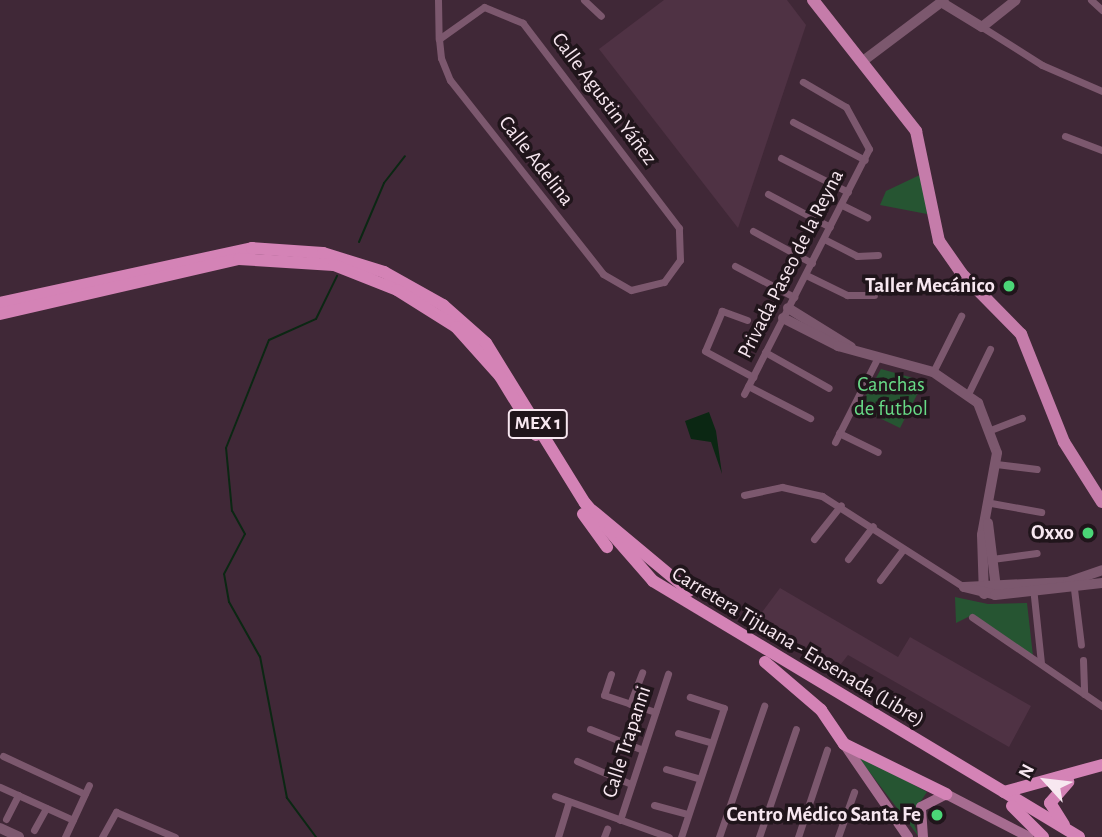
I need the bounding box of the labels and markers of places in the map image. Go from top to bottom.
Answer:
place label: Taller Mecánico [865,273,995,299]
marker: Taller Mecánico [1001,278,1017,294]
place label: Oxxo [1031,520,1074,546]
marker: Oxxo [1080,525,1096,541]
place label: Centro Médico Santa Fe [727,802,921,828]
marker: Centro Médico Santa Fe [927,805,947,825]

